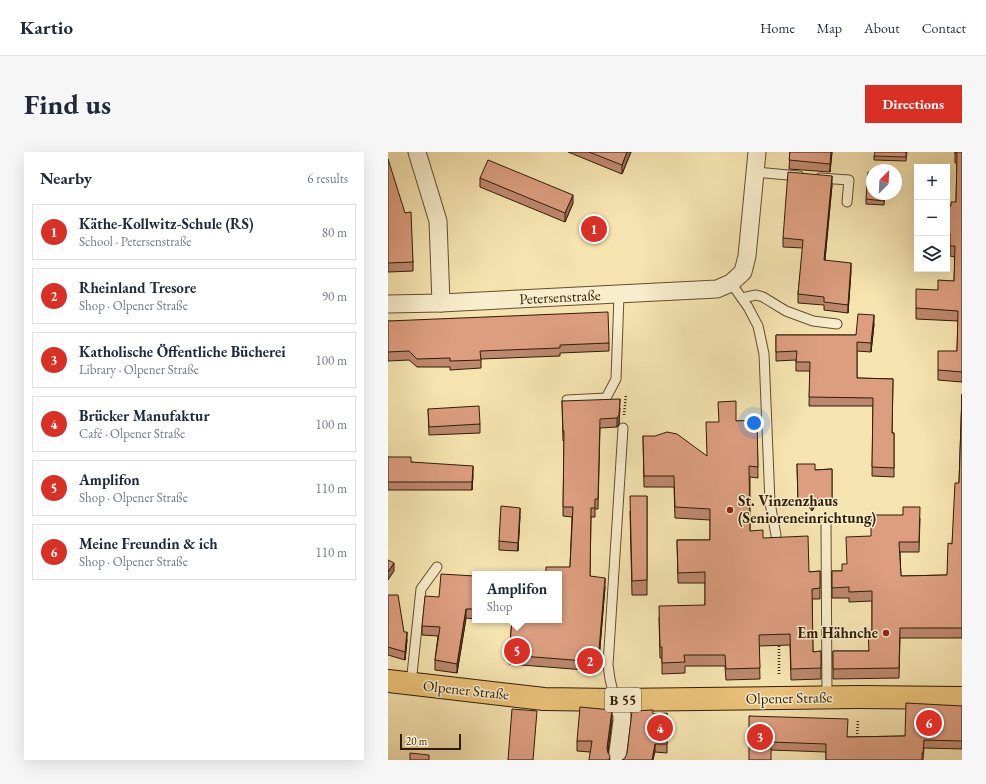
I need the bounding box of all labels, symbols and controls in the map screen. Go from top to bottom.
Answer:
text: Kartio [20,15,73,40]
text: Home [760,19,795,37]
text: Map [817,19,842,37]
text: About [864,19,900,37]
text: Contact [922,19,966,37]
button: Directions [865,85,962,123]
text: Find us [24,86,111,122]
north arrow [866,164,902,200]
map controls [914,164,950,272]
button: + [914,164,950,200]
text: Nearby [40,167,92,189]
text: 6 results [307,170,348,187]
button: − [914,200,950,236]
text: Käthe-Kollwitz-Schule (RS) [79,214,253,233]
pin: 1 [581,214,607,244]
text: 1 [51,224,57,241]
text: 80 m [322,224,347,241]
text: School · Petersenstraße [79,233,191,250]
button: layers [914,236,950,272]
text: Rheinland Tresore [79,278,196,297]
street label: Petersenstraße [519,285,601,308]
text: 2 [51,288,57,305]
text: 90 m [322,288,347,305]
text: Shop · Olpener Straße [79,297,188,314]
text: Katholische Öffentliche Bücherei [79,342,286,361]
text: 3 [51,352,57,369]
text: 100 m [316,352,347,369]
text: Library · Olpener Straße [79,361,199,378]
text: Brücker Manufaktur [79,406,210,425]
your location [744,413,764,433]
text: 4 [51,416,57,433]
text: 100 m [316,416,347,433]
text: Café · Olpener Straße [79,425,185,442]
text: Amplifon [79,470,140,489]
text: 5 [51,480,57,497]
text: 110 m [316,480,347,497]
text: Shop · Olpener Straße [79,489,188,506]
place label: St. Vinzenzhaus (Senioreneinrichtung) [738,491,877,527]
marker: St. Vinzenzhaus (Senioreneinrichtung) [725,505,735,515]
text: Meine Freundin & ich [79,534,218,553]
text: 6 [51,544,57,561]
text: 110 m [316,544,347,561]
text: Shop · Olpener Straße [79,553,188,570]
popup [472,571,562,623]
text: Amplifon [487,579,547,598]
text: Shop [487,598,513,615]
place label: Em Hähnche [798,623,878,642]
marker: Em Hähnche [881,628,891,638]
pin: 5 [504,636,530,666]
pin: 2 [577,646,603,676]
street label: Olpener Straße [422,676,510,703]
street label: Olpener Straße [746,687,833,708]
road number: B 55 [605,688,641,712]
pin: 6 [916,708,942,738]
pin: 4 [647,713,673,743]
pin: 3 [747,722,773,752]
scale bar [400,732,461,751]
text: 20 m [406,734,427,748]

